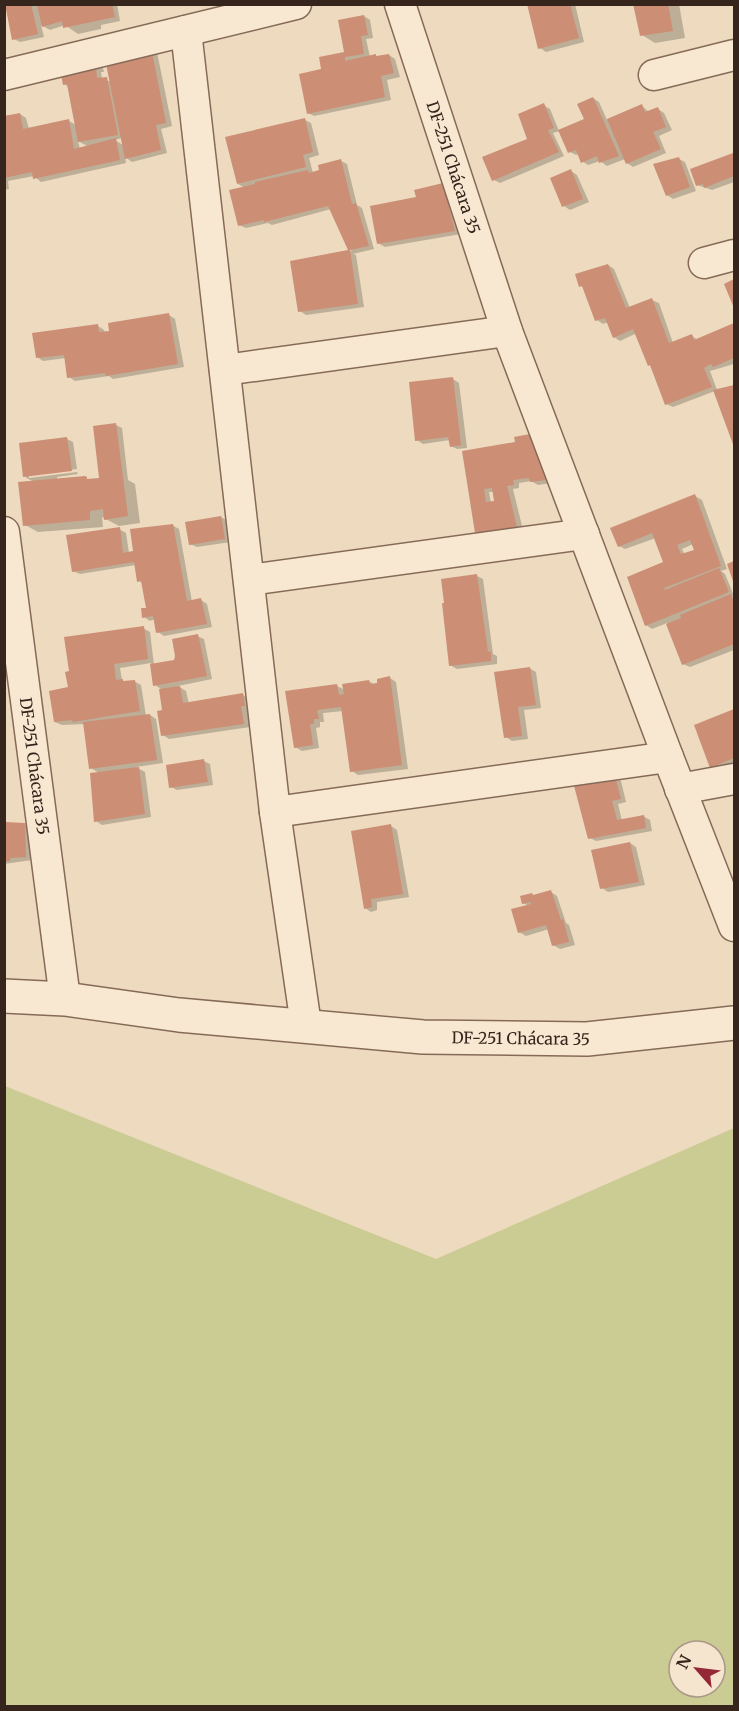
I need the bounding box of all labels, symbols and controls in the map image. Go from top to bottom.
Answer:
street label: DF-251 Chácara 35 [422,99,485,236]
street label: DF-251 Chácara 35 [16,696,53,836]
street label: DF-251 Chácara 35 [451,1027,590,1049]
north arrow [667,1639,727,1699]
text: N [672,1651,696,1672]

